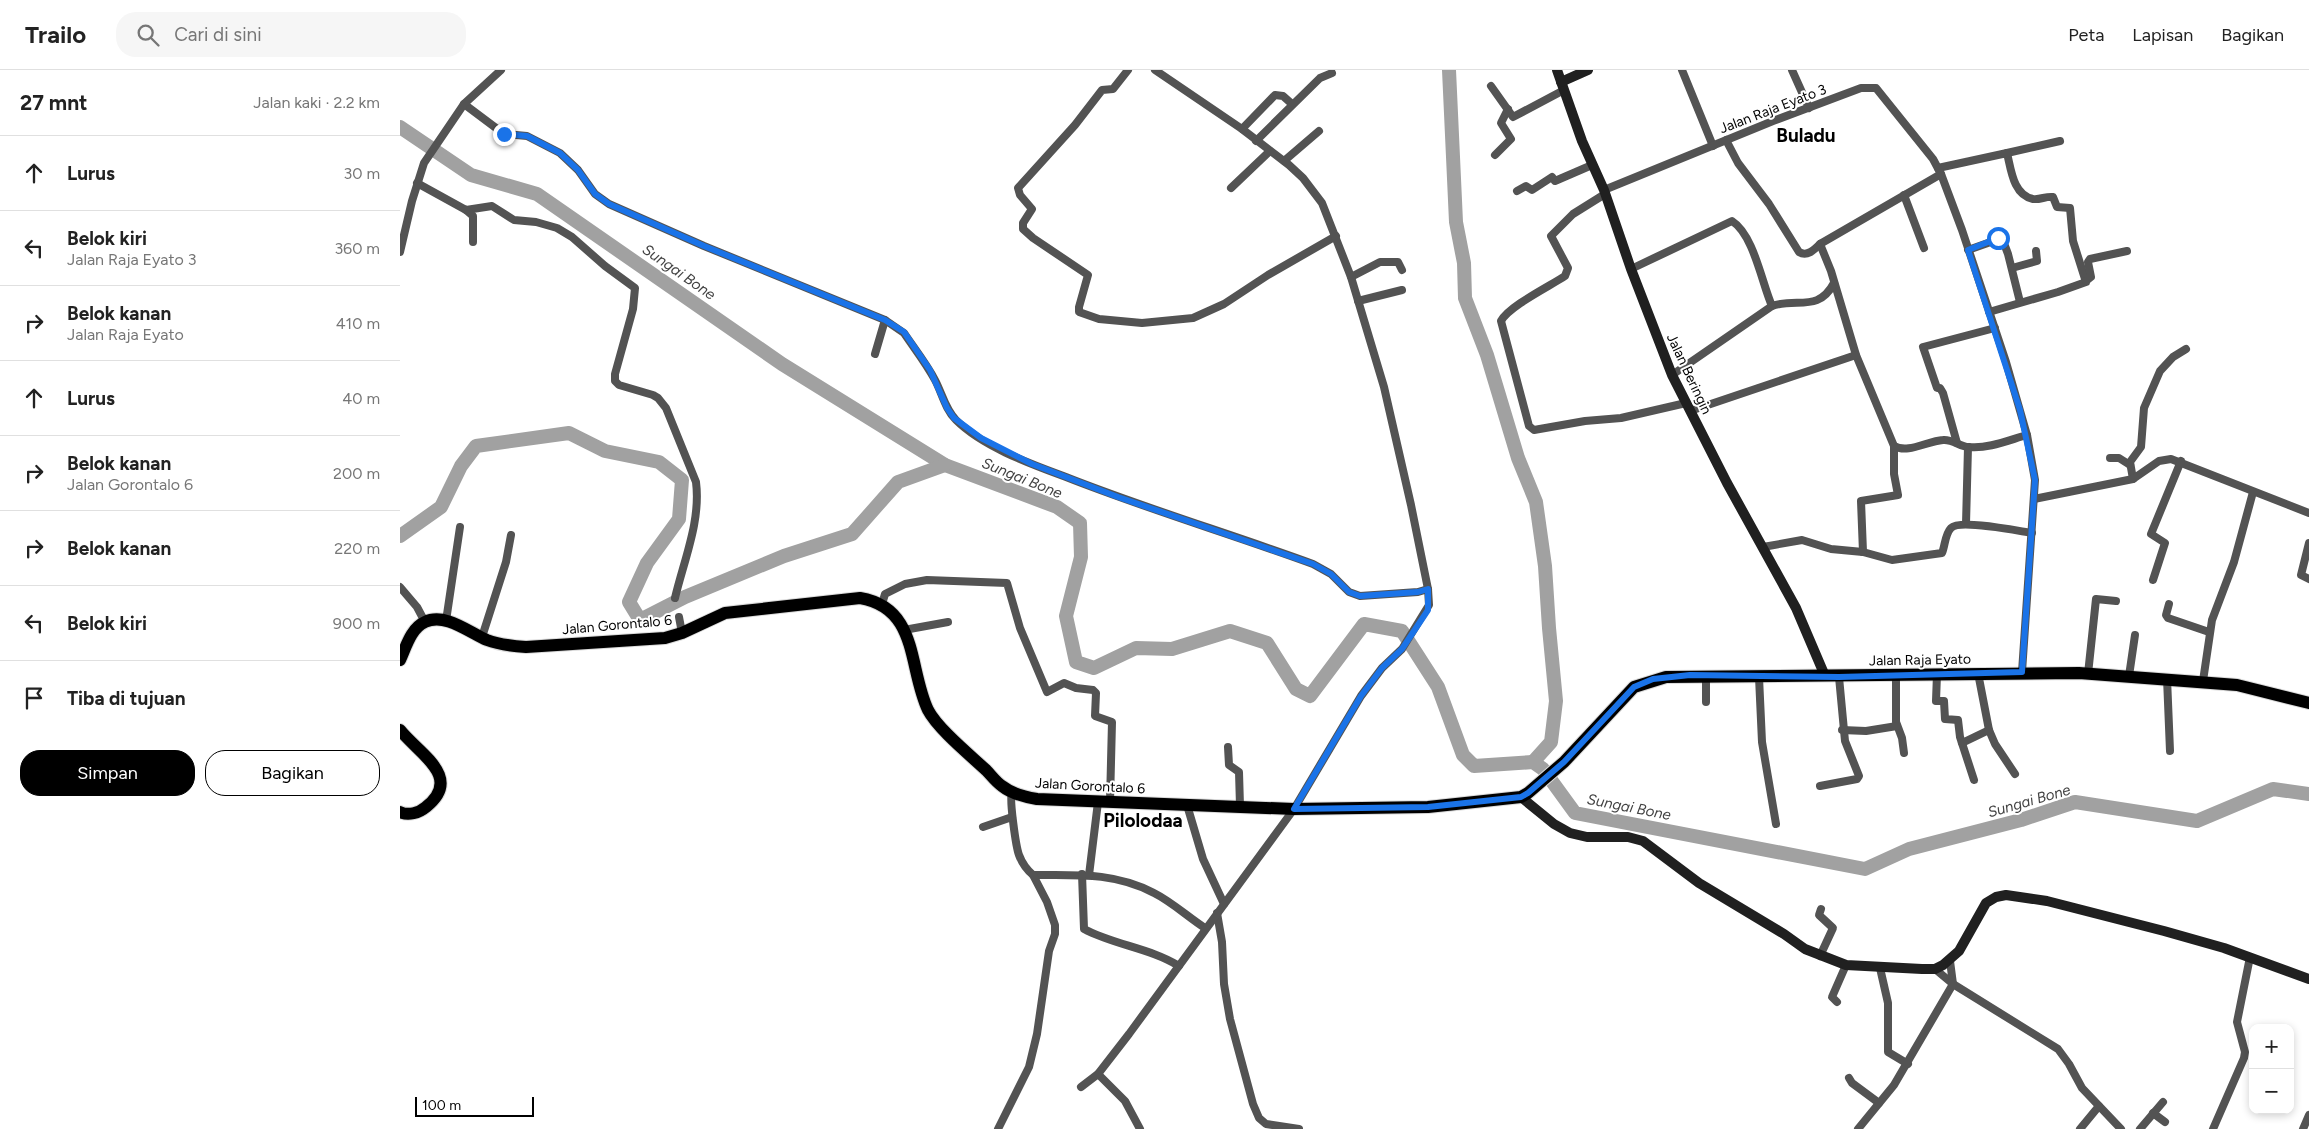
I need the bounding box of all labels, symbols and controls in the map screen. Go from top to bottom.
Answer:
search box [116,12,466,57]
text: Trailo [25,20,86,49]
icon: search [134,21,162,49]
text: Cari di sini [174,23,262,46]
text: Peta [2068,24,2104,46]
text: Lapisan [2132,24,2193,46]
text: Bagikan [2221,24,2284,46]
street label: Jalan Raja Eyato 3 [1717,81,1829,137]
text: 27 mnt [20,90,88,115]
text: Jalan kaki · 2.2 km [253,93,380,112]
route end [493,123,516,146]
district label: Buladu [1776,124,1836,147]
icon: ahead [20,159,48,187]
text: Lurus [67,162,115,185]
text: 30 m [343,164,380,183]
text: Belok kiri [67,227,147,250]
route start [1987,227,2010,250]
icon: left [20,234,48,262]
text: 360 m [334,239,380,258]
water label: Sungai Bone [639,240,719,304]
text: Jalan Raja Eyato 3 [67,250,196,269]
text: Belok kanan [67,302,171,325]
icon: right [20,309,48,337]
text: 410 m [336,314,380,333]
text: Jalan Raja Eyato [67,325,184,344]
street label: Jalan Beringin [1663,331,1715,417]
icon: ahead [20,384,48,412]
text: Lurus [67,387,115,410]
text: 40 m [342,389,380,408]
text: Belok kanan [67,452,171,475]
water label: Sungai Bone [979,454,1065,502]
icon: right [20,459,48,487]
text: 200 m [333,464,380,483]
text: Jalan Gorontalo 6 [67,475,193,494]
icon: right [20,534,48,562]
text: Belok kanan [67,537,171,560]
text: 220 m [334,539,380,558]
icon: left [20,609,48,637]
text: Belok kiri [67,612,147,635]
street label: Jalan Gorontalo 6 [561,612,673,638]
text: 900 m [333,614,380,633]
street label: Jalan Raja Eyato [1869,651,1971,669]
icon: arrive [20,684,48,712]
text: Tiba di tujuan [67,687,186,710]
button: Simpan [20,750,195,796]
button: Bagikan [205,750,380,796]
street label: Jalan Gorontalo 6 [1035,775,1146,797]
water label: Sungai Bone [1986,781,2072,821]
water label: Sungai Bone [1585,790,1673,824]
district label: Pilolodaa [1103,809,1183,832]
map controls [2249,1024,2294,1114]
button: + [2249,1024,2294,1069]
button: − [2249,1069,2294,1114]
scale bar [415,1094,534,1117]
text: 100 m [422,1097,461,1114]

